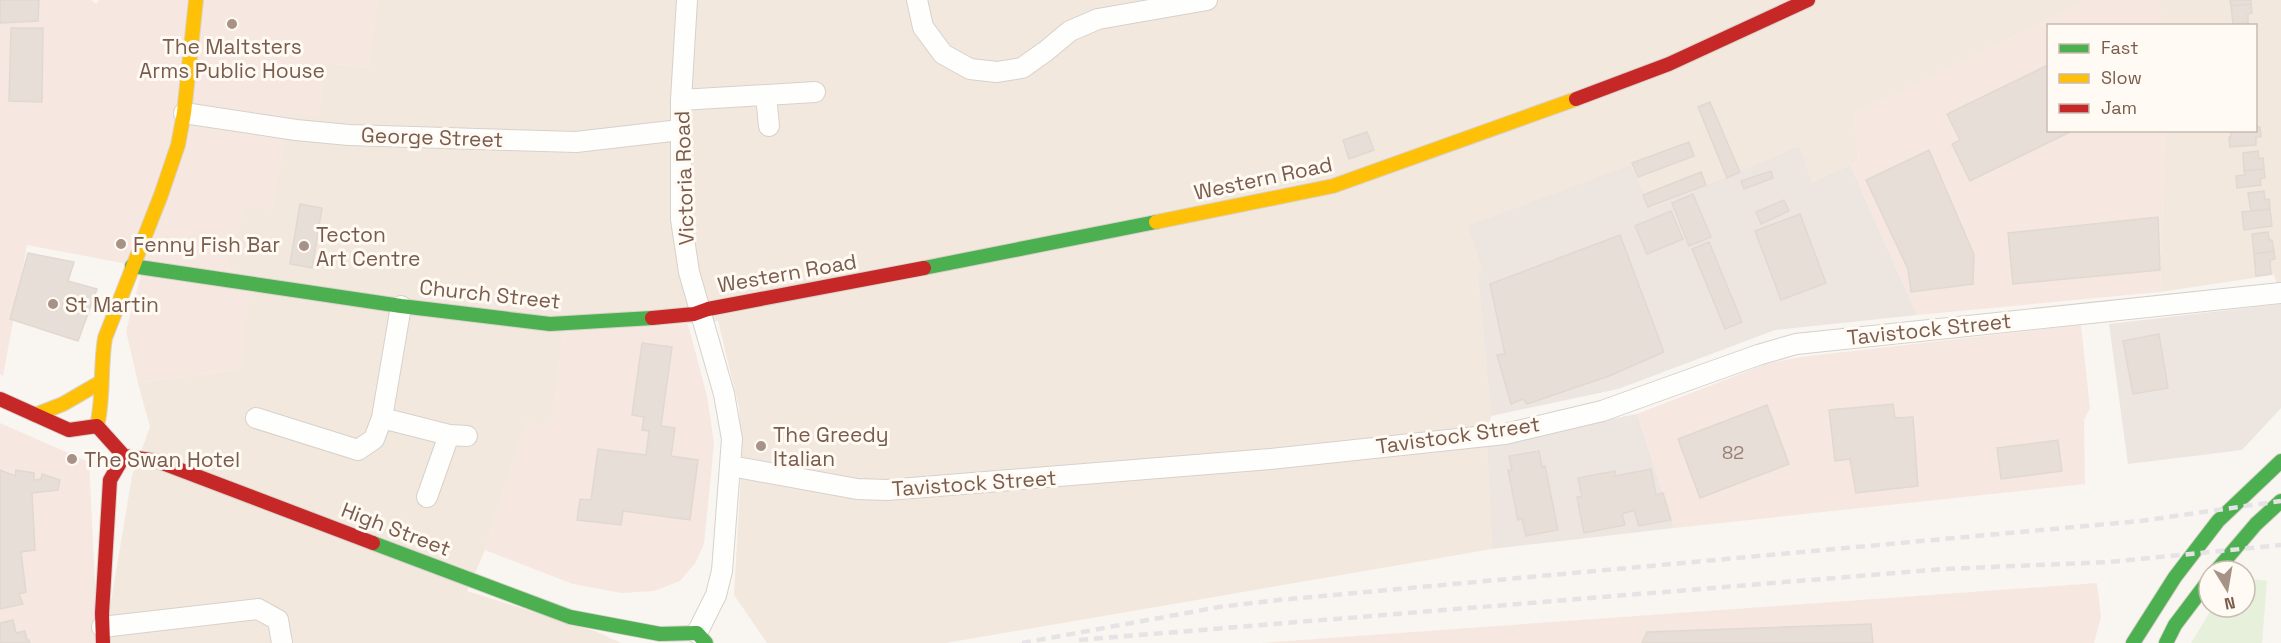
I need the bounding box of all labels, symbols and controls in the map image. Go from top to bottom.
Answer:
marker: The Maltsters Arms Public House [225,17,239,31]
legend [2047,24,2257,132]
place label: The Maltsters Arms Public House [139,33,325,84]
text: Fast [2101,36,2138,59]
text: Slow [2101,66,2142,89]
text: Jam [2101,96,2137,119]
street label: Victoria Road [668,110,700,246]
street label: George Street [360,121,504,153]
street label: Western Road [1191,150,1335,206]
place label: Tecton Art Centre [316,221,420,272]
place label: Fenny Fish Bar [133,231,280,258]
marker: Fenny Fish Bar [114,237,128,251]
marker: Tecton Art Centre [297,239,311,253]
street label: Western Road [715,247,859,299]
street label: Church Street [418,273,562,315]
place label: St Martin [65,291,159,318]
marker: St Martin [46,297,60,311]
street label: Tavistock Street [1846,307,2012,351]
street label: Tavistock Street [1374,410,1542,460]
place label: The Greedy Italian [773,421,889,472]
marker: The Greedy Italian [754,439,768,453]
house number: 82 [1722,441,1744,464]
place label: The Swan Hotel [84,446,240,473]
marker: The Swan Hotel [65,452,79,466]
street label: Tavistock Street [891,464,1057,502]
street label: High Street [338,496,454,562]
north arrow [2197,559,2257,619]
text: N [2222,592,2237,615]

